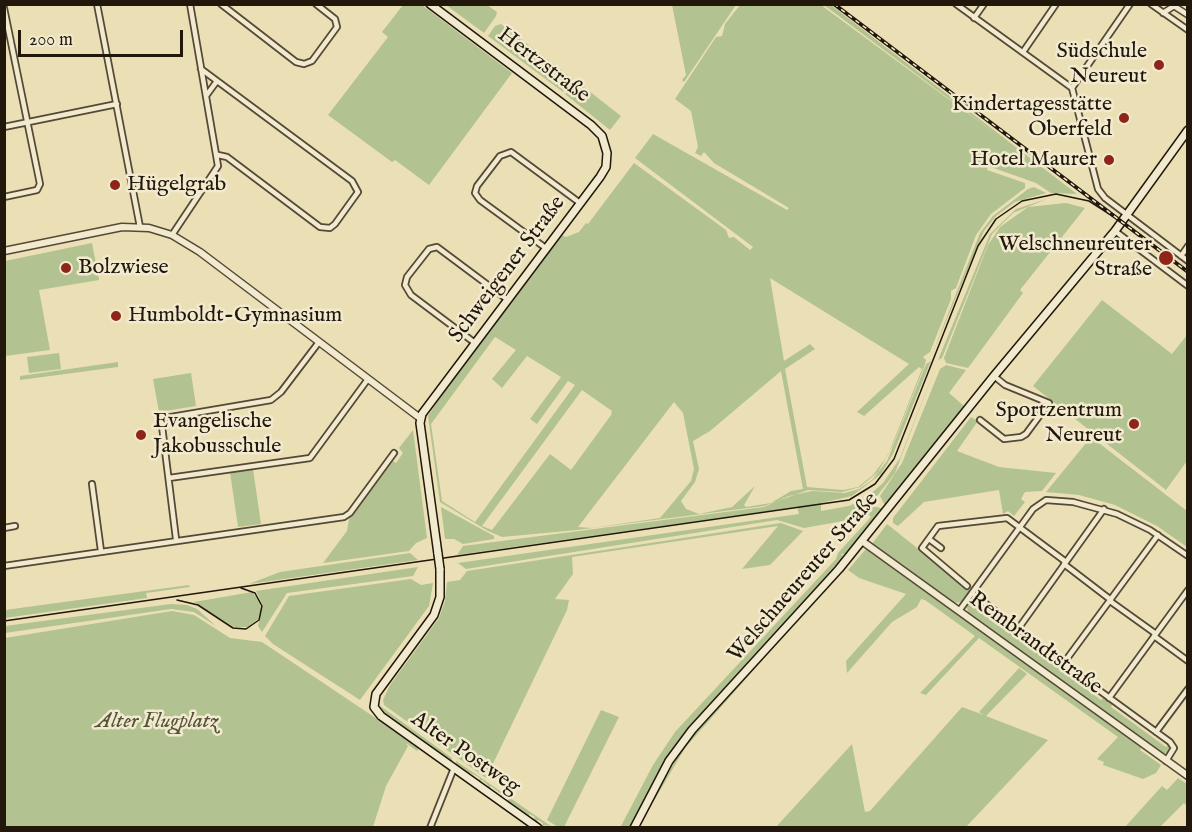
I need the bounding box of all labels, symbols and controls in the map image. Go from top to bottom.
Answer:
scale bar [21,18,186,56]
street label: Hertzstraße [492,23,594,109]
text: 200 m [29,29,73,52]
place label: Südschule Neureut [1056,39,1147,90]
marker: Südschule Neureut [1152,58,1166,72]
place label: Kindertagesstätte Oberfeld [952,92,1112,144]
marker: Kindertagesstätte Oberfeld [1117,111,1131,125]
place label: Hotel Maurer [970,147,1097,173]
marker: Hotel Maurer [1102,153,1116,167]
place label: Hügelgrab [127,172,226,198]
marker: Hügelgrab [108,178,122,192]
street label: Schweigener Straße [444,191,572,349]
place label: Welschneureuter Straße [999,232,1152,284]
marker: Welschneureuter Straße [1157,249,1175,267]
place label: Bolzwiese [78,255,169,281]
marker: Bolzwiese [59,261,73,275]
place label: Humboldt-Gymnasium [128,303,342,329]
marker: Humboldt-Gymnasium [109,309,123,323]
place label: Sportzentrum Neureut [995,398,1122,450]
place label: Evangelische Jakobusschule [153,409,281,460]
marker: Sportzentrum Neureut [1127,417,1141,431]
marker: Evangelische Jakobusschule [134,428,148,442]
street label: Welschneureuter Straße [723,488,885,668]
street label: Rembrandtstraße [963,587,1107,701]
street label: Alter Postweg [405,707,525,801]
park label: Alter Flugplatz [96,709,218,735]

